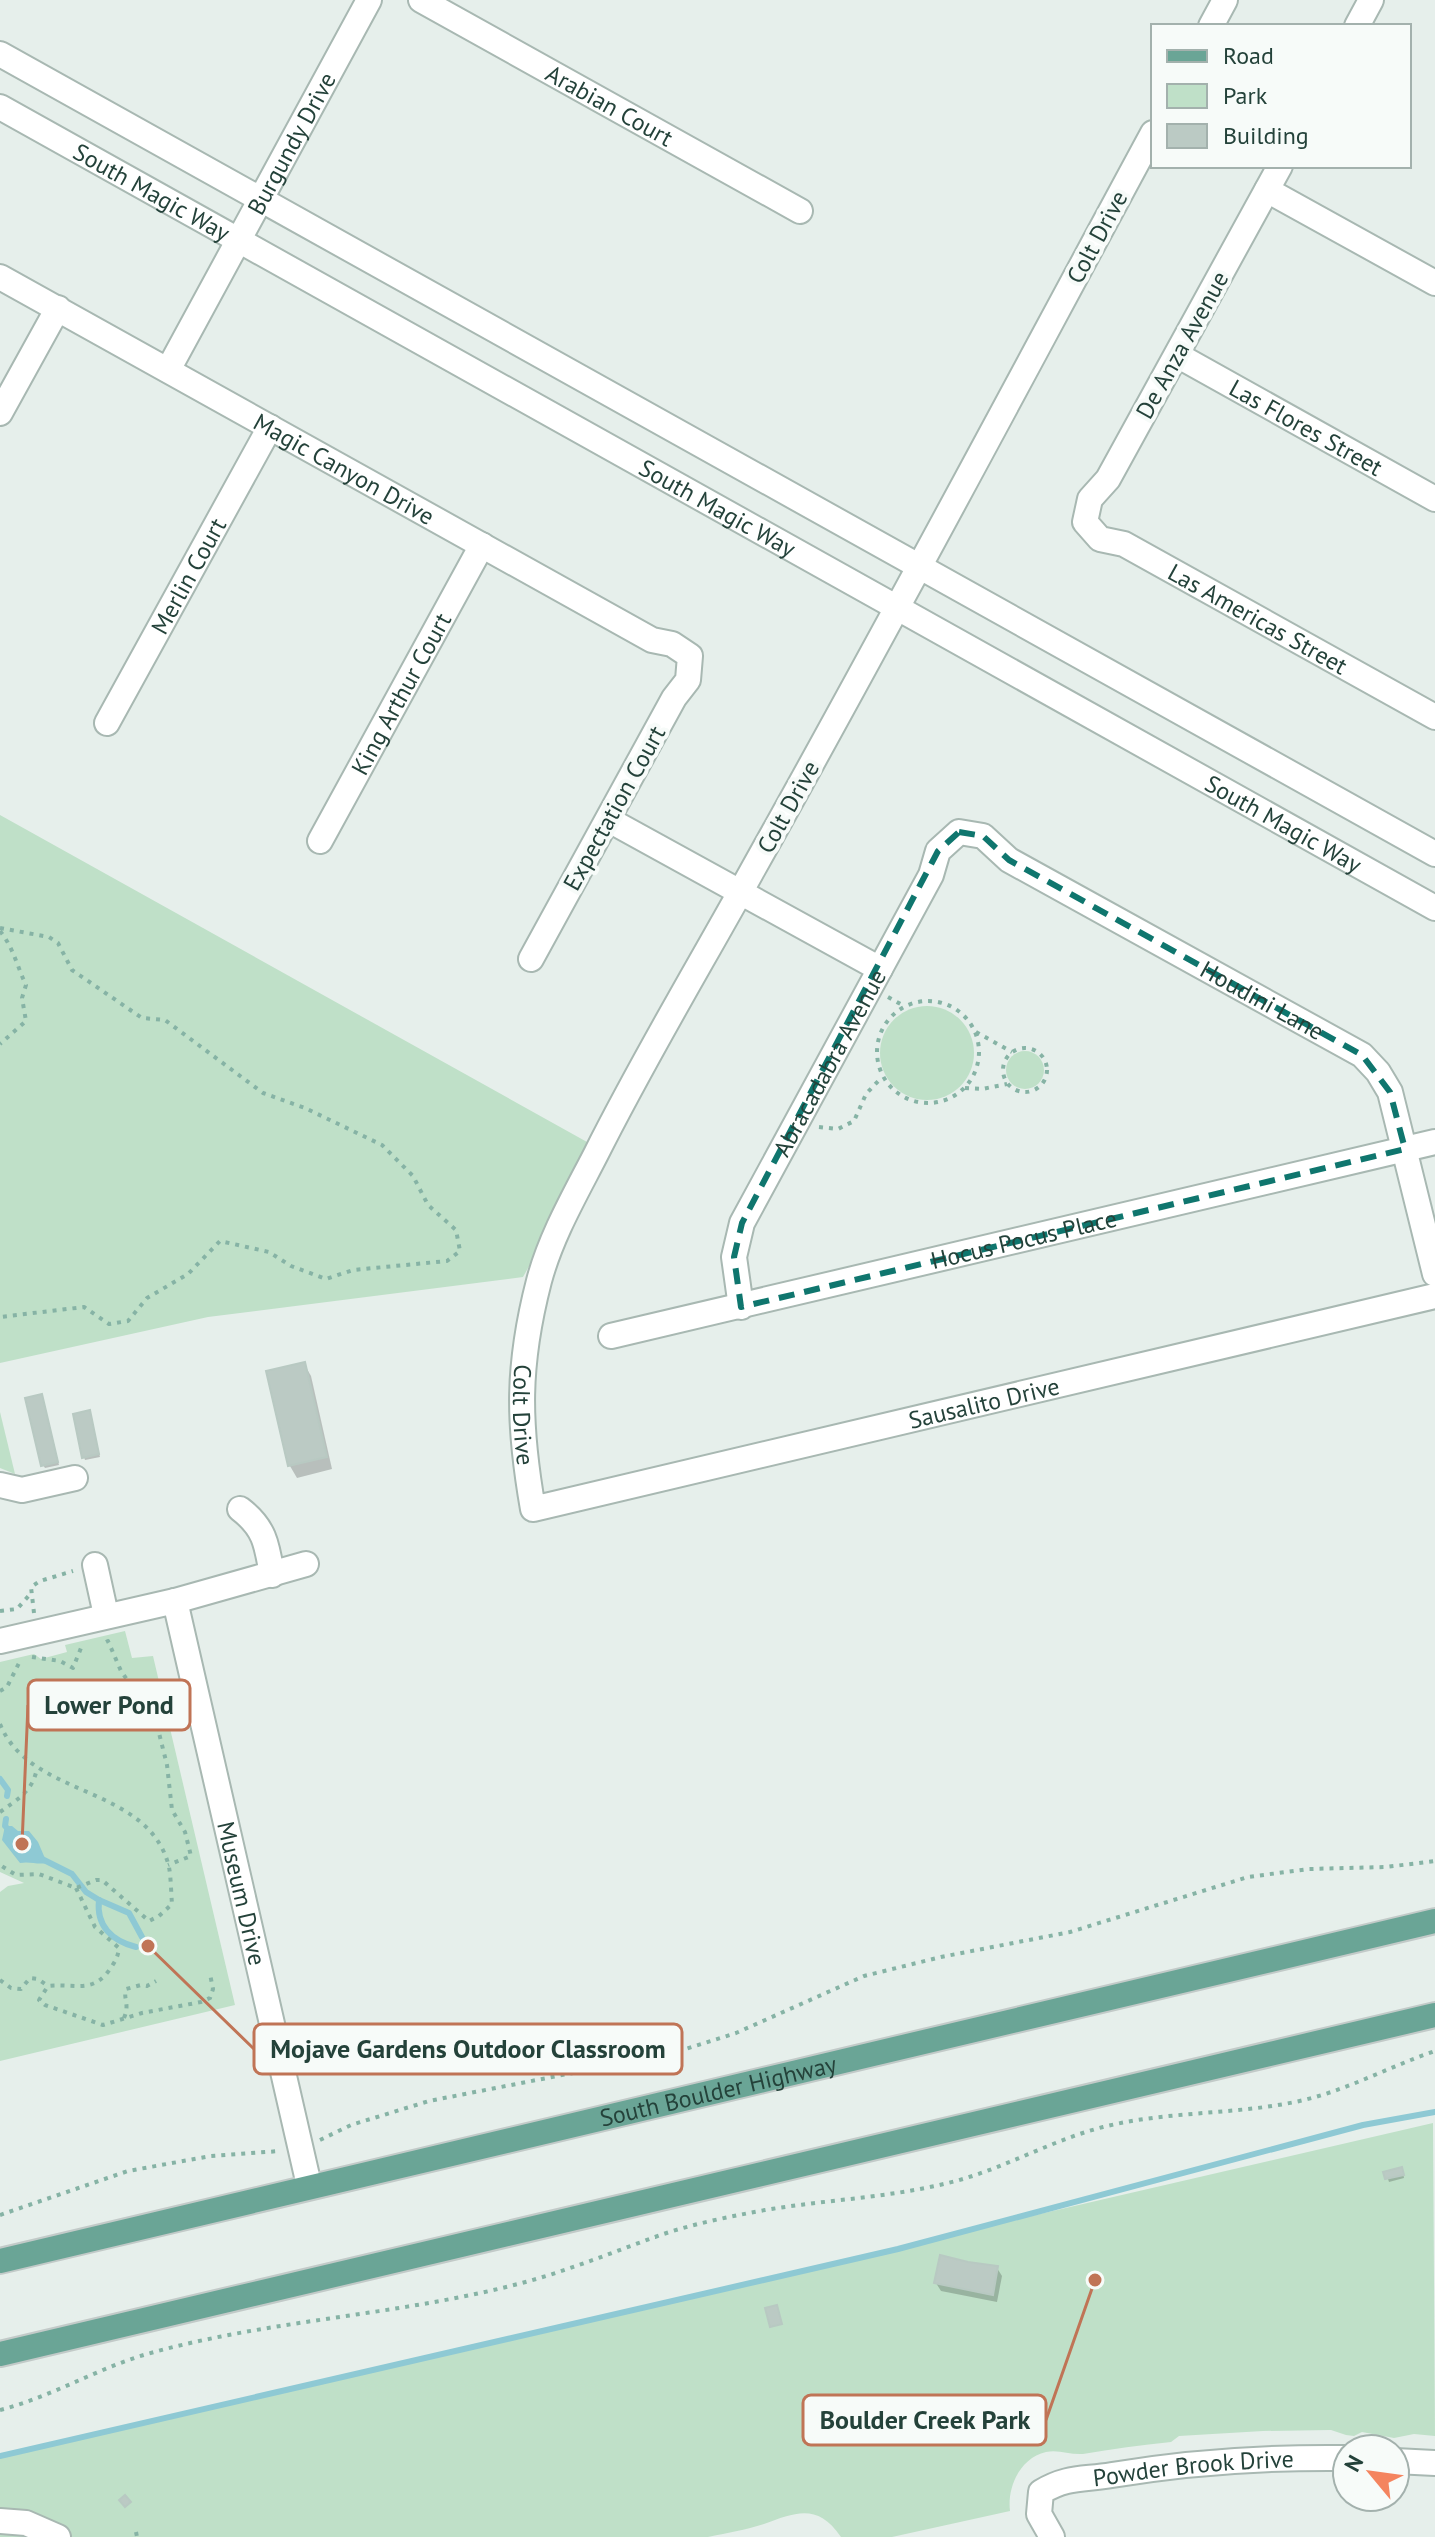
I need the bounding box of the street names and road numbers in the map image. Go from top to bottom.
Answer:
street label: Arabian Court [541,57,679,153]
street label: Burgundy Drive [240,67,342,220]
street label: South Magic Way [68,136,236,248]
street label: Colt Drive [1060,185,1134,289]
street label: De Anza Avenue [1129,266,1235,424]
street label: Las Flores Street [1224,372,1388,482]
street label: Magic Canyon Drive [248,406,440,531]
street label: South Magic Way [634,452,802,564]
street label: Merlin Court [144,512,233,639]
street label: Las Americas Street [1163,556,1353,681]
street label: King Arthur Court [344,607,458,780]
street label: Expectation Court [556,720,672,896]
street label: Colt Drive [750,755,826,859]
street label: South Magic Way [1200,767,1367,880]
street label: Houdini Lane [1195,953,1330,1047]
street label: Abracadabra Avenue [766,964,892,1161]
street label: Hocus Pocus Place [928,1202,1120,1276]
street label: Colt Drive [507,1363,542,1467]
street label: Sausalito Drive [905,1370,1062,1435]
street label: Museum Drive [211,1818,274,1968]
street label: South Boulder Highway [597,2048,839,2133]
street label: Powder Brook Drive [1091,2443,1294,2493]

